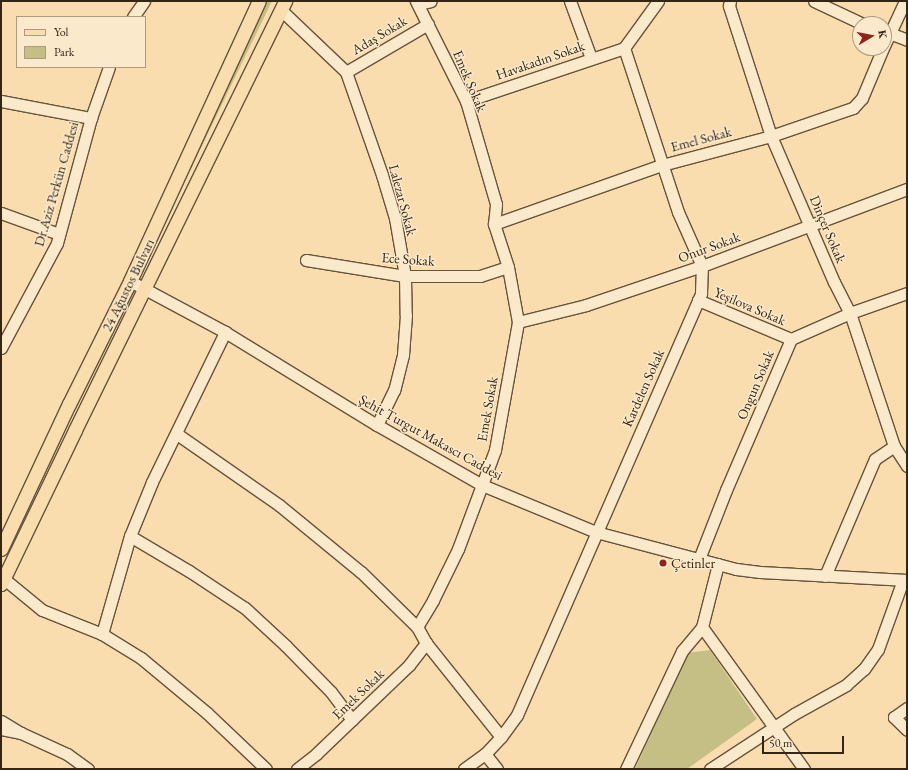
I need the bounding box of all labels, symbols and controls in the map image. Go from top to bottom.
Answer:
street label: Adaş Sokak [348,12,410,58]
legend [16,16,146,68]
north arrow [852,16,892,56]
text: Yol [54,24,68,40]
text: K [875,29,890,39]
street label: Havakadın Sokak [493,37,587,83]
text: Park [54,44,74,60]
street label: Emek Sokak [449,48,491,114]
street label: Dr.Aziz Perkün Caddesi [30,120,82,248]
street label: Emel Sokak [669,123,733,155]
street label: Lalezar Sokak [385,163,421,237]
street label: Dinçer Sokak [806,193,850,265]
street label: Onur Sokak [676,228,742,266]
street label: 24 Ağustos Bulvarı [98,236,158,334]
street label: Ece Sokak [381,249,435,269]
street label: Yeşilova Sokak [712,283,788,329]
street label: Kardelen Sokak [618,347,668,429]
street label: Ongun Sokak [733,348,777,422]
street label: Emek Sokak [473,375,501,443]
street label: Şehit Turgut Makascı Caddesi [356,391,506,483]
place label: Çetinler [671,555,715,571]
marker: Çetinler [658,558,668,568]
street label: Emek Sokak [329,665,387,723]
scale bar [764,728,846,754]
text: 50 m [769,735,792,751]

